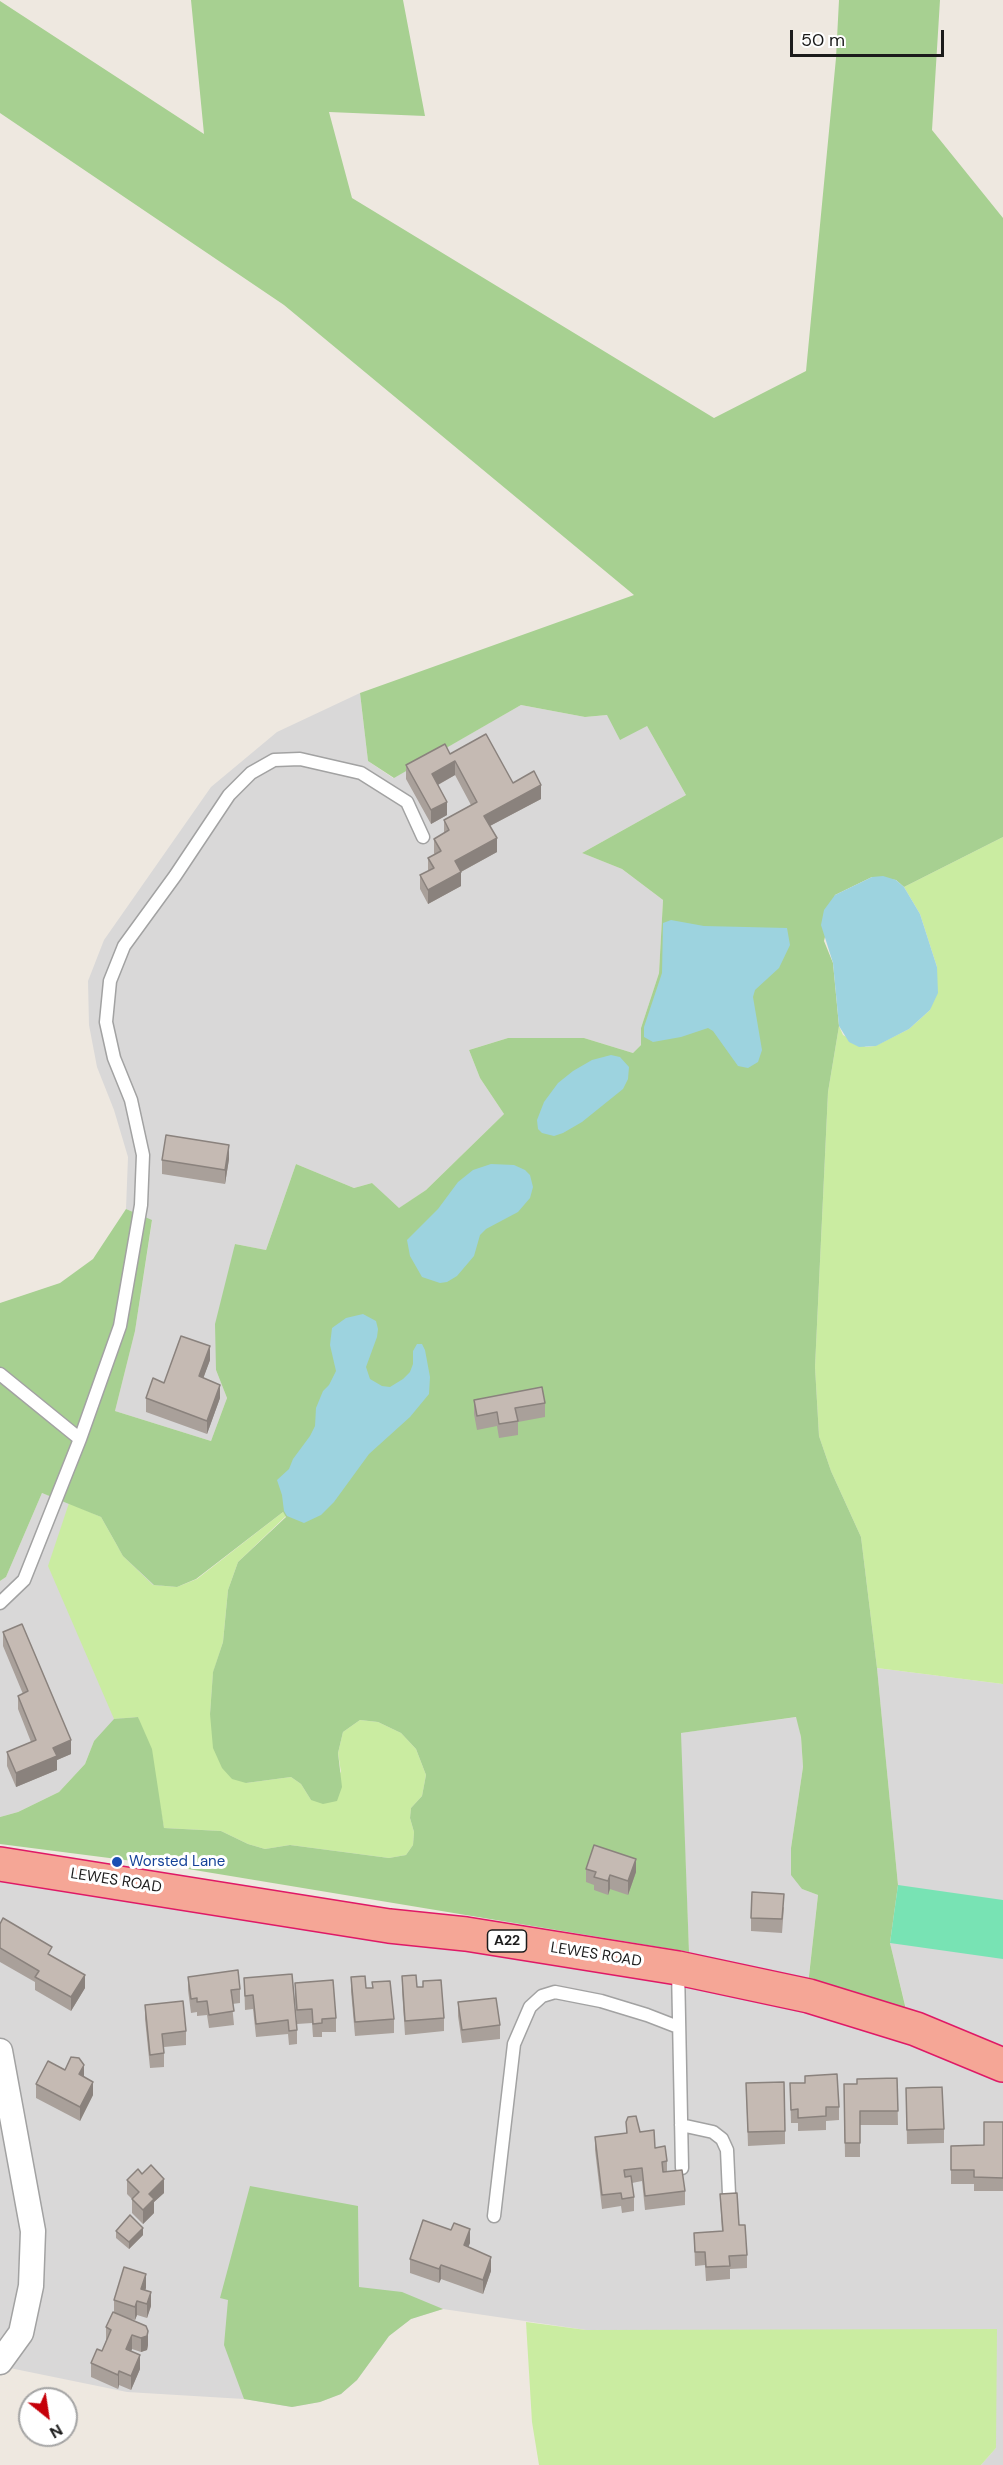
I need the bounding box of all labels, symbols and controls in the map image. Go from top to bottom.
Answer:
scale bar [793,18,948,56]
text: 50 m [801,28,845,52]
place label: Worsted Lane [129,1853,225,1871]
marker: Worsted Lane [110,1855,124,1869]
street label: LEWES ROAD [69,1865,163,1897]
road number: A22 [488,1930,526,1952]
street label: LEWES ROAD [549,1939,643,1971]
north arrow [18,2387,78,2447]
text: N [46,2419,67,2443]

